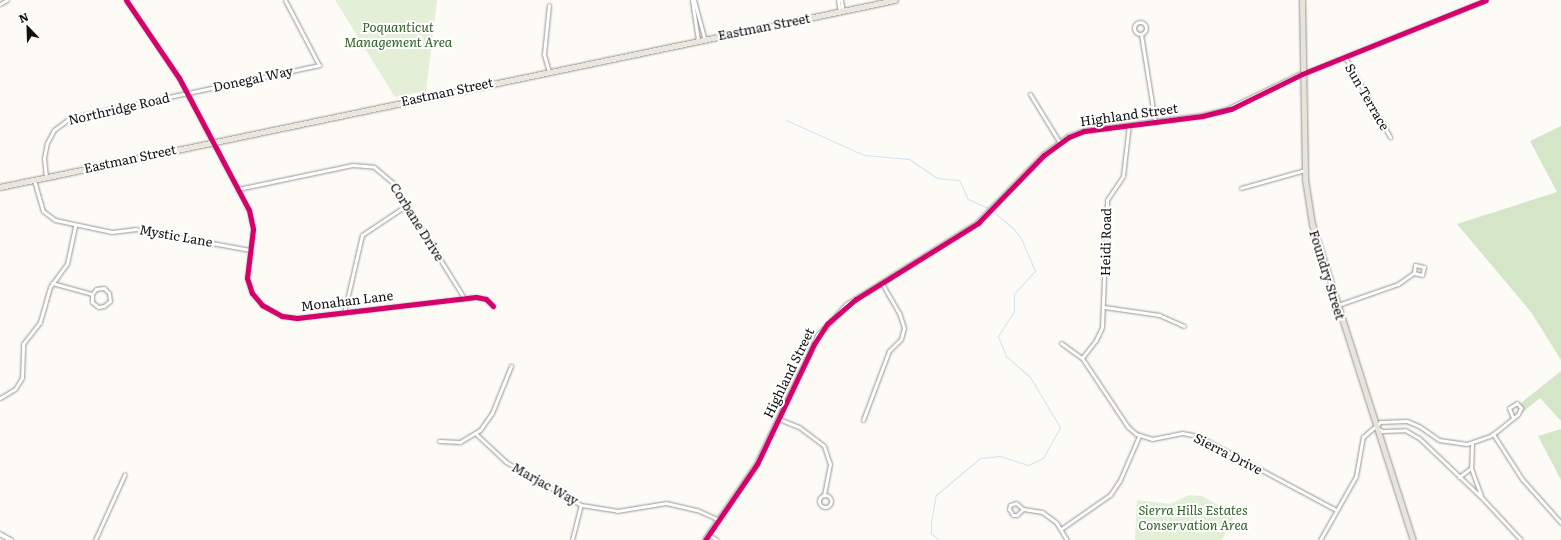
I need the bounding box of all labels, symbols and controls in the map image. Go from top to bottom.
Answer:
north arrow [8,8,48,48]
text: N [16,8,31,26]
street label: Eastman Street [716,10,812,44]
park label: Poquanticut Management Area [344,20,452,51]
street label: Sun Terrace [1342,61,1392,133]
street label: Donegal Way [211,63,295,95]
street label: Eastman Street [400,75,494,109]
street label: Northridge Road [67,90,171,128]
street label: Highland Street [1079,100,1179,130]
street label: Eastman Street [83,142,177,176]
street label: Corbane Drive [387,180,447,264]
street label: Heidi Road [1098,208,1114,276]
street label: Mystic Lane [138,222,214,250]
street label: Foundry Street [1306,228,1348,322]
street label: Monahan Lane [300,288,394,314]
street label: Highland Street [760,325,818,421]
street label: Sierra Drive [1191,430,1265,478]
street label: Marjac Way [509,459,581,509]
park label: Sierra Hills Estates Conservation Area [1138,503,1248,534]

